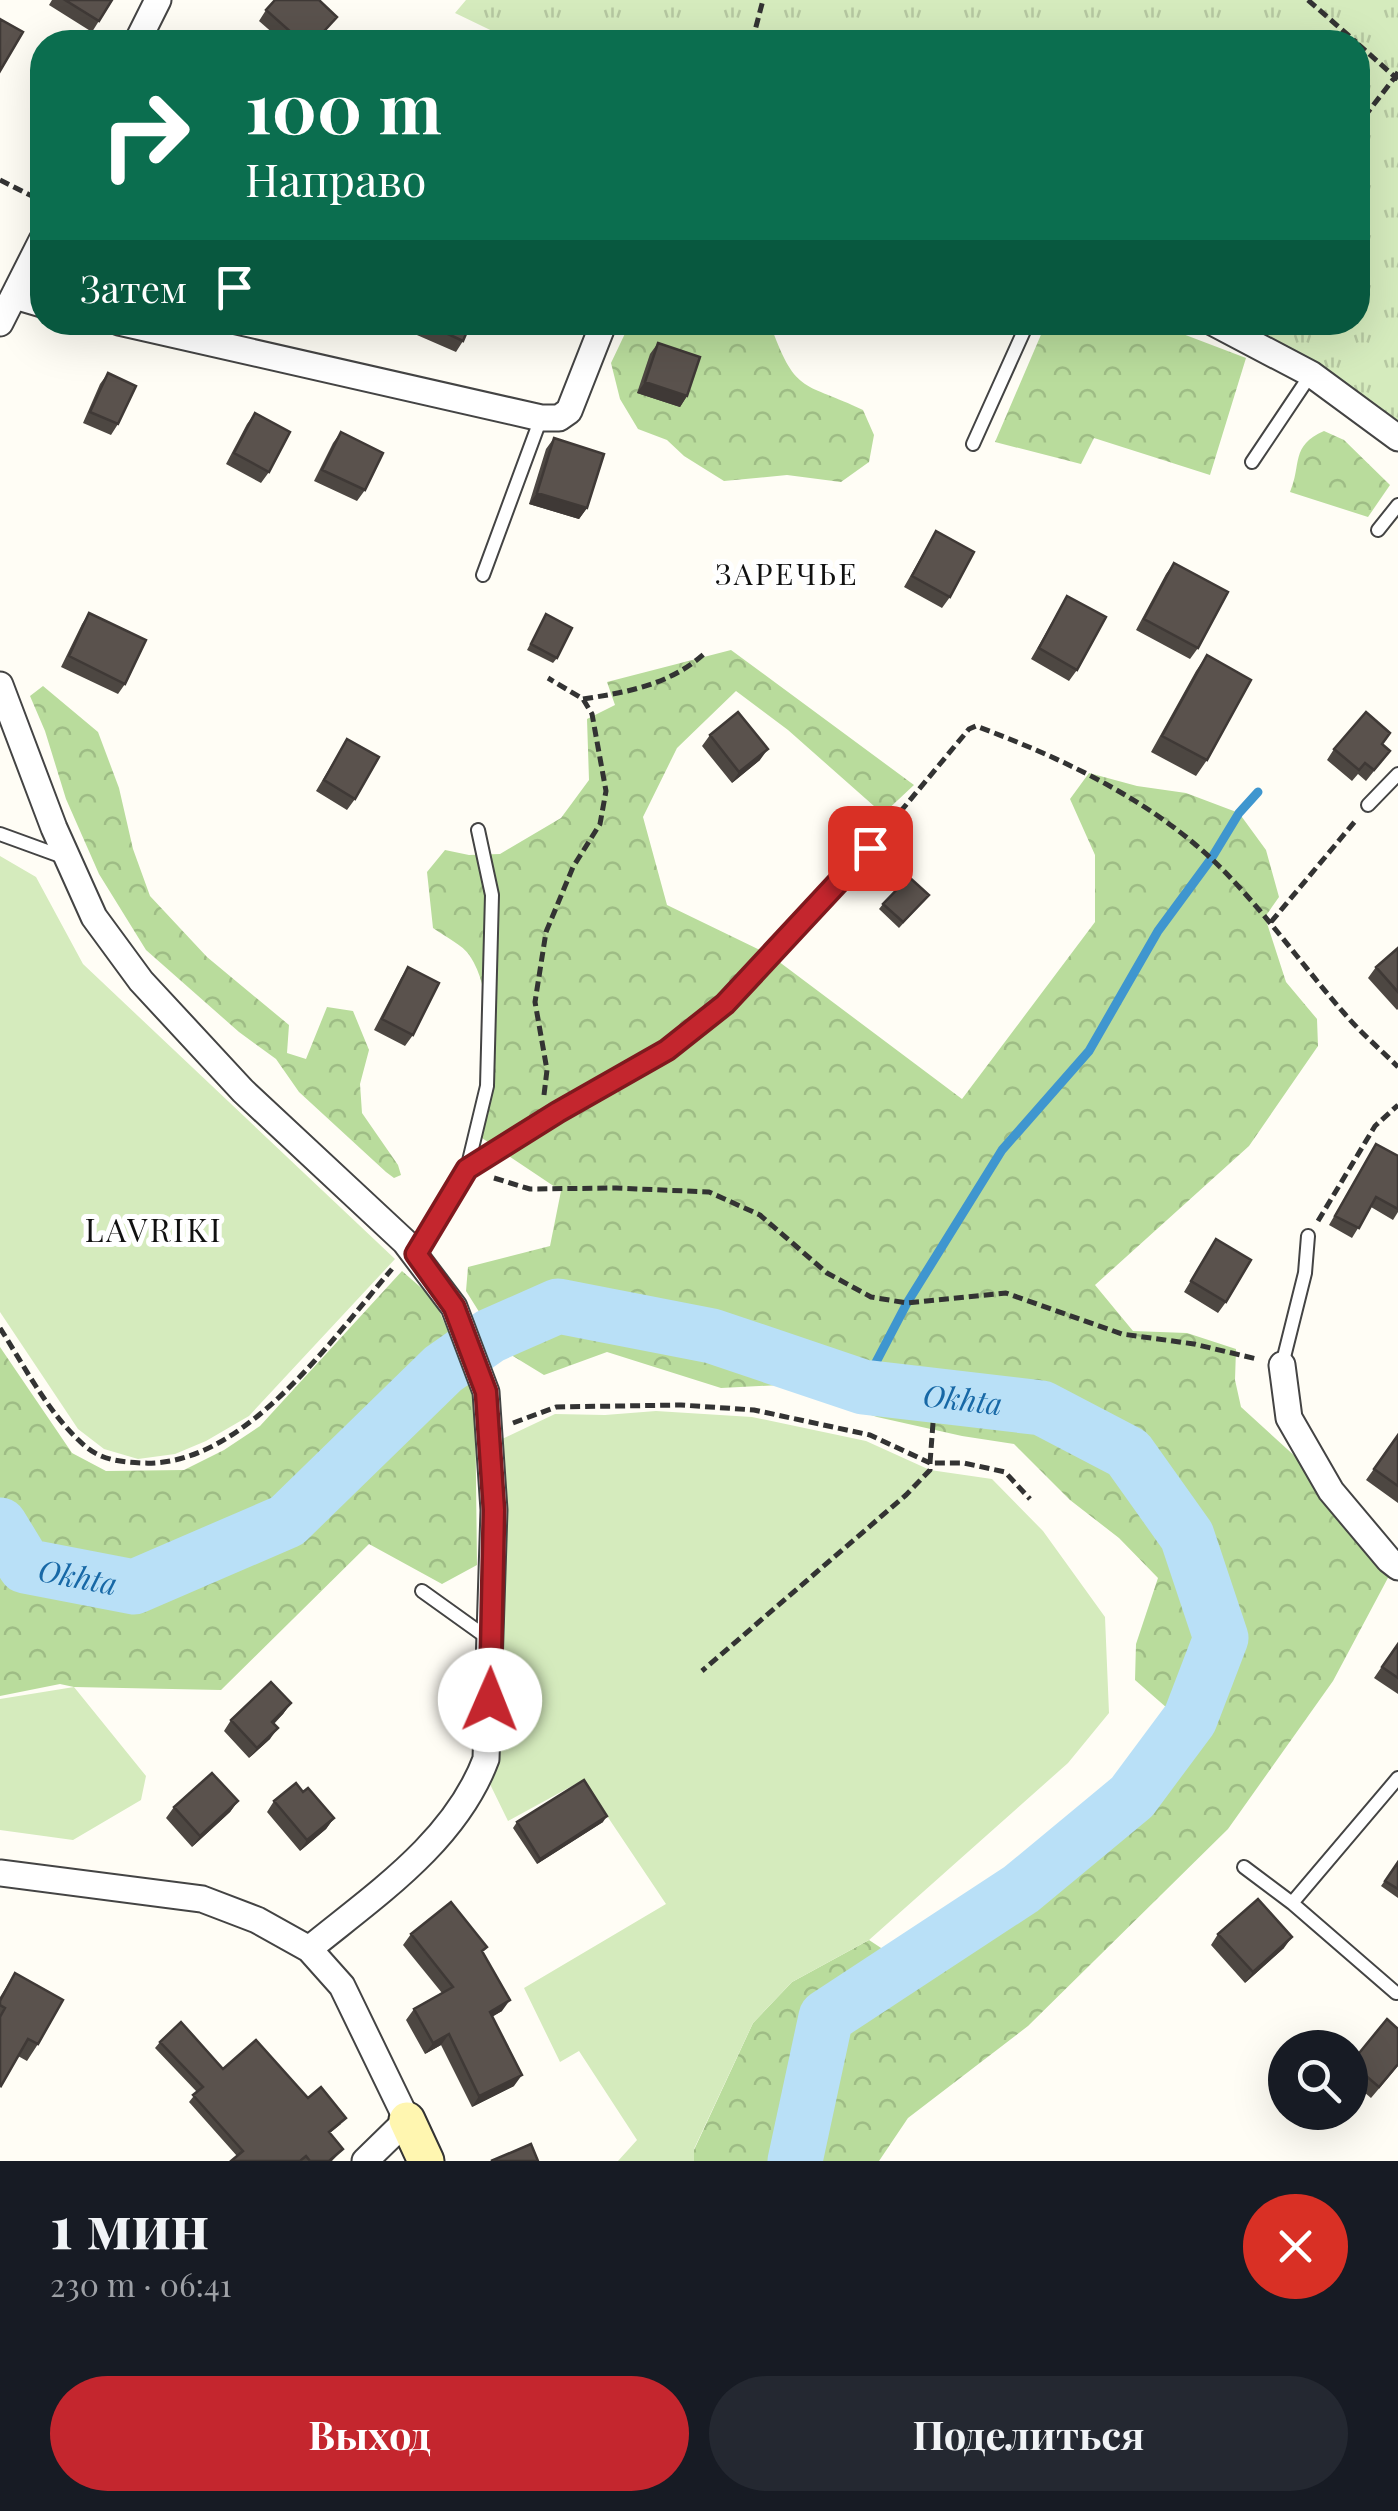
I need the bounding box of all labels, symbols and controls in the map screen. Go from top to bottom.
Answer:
text: 100 m [245,58,442,152]
icon: right [80,70,210,200]
text: Направо [245,148,427,208]
icon: arrive [207,260,262,315]
text: Затем [80,262,187,313]
district label: ЗАРЕЧЬЕ [715,553,859,593]
pin [828,806,913,891]
icon: arrive [843,821,898,876]
district label: LAVRIKI [85,1207,223,1250]
water label: Okhta [921,1374,1004,1423]
water label: Okhta [35,1549,121,1603]
position arrow [438,1648,542,1752]
map controls [1268,2030,1368,2130]
button: search [1268,2030,1368,2130]
text: 1 мин [50,2184,209,2264]
button: close [1243,2194,1348,2299]
text: 230 m · 06:41 [50,2262,232,2305]
button: Выход [50,2376,689,2491]
button: Поделиться [709,2376,1348,2491]

